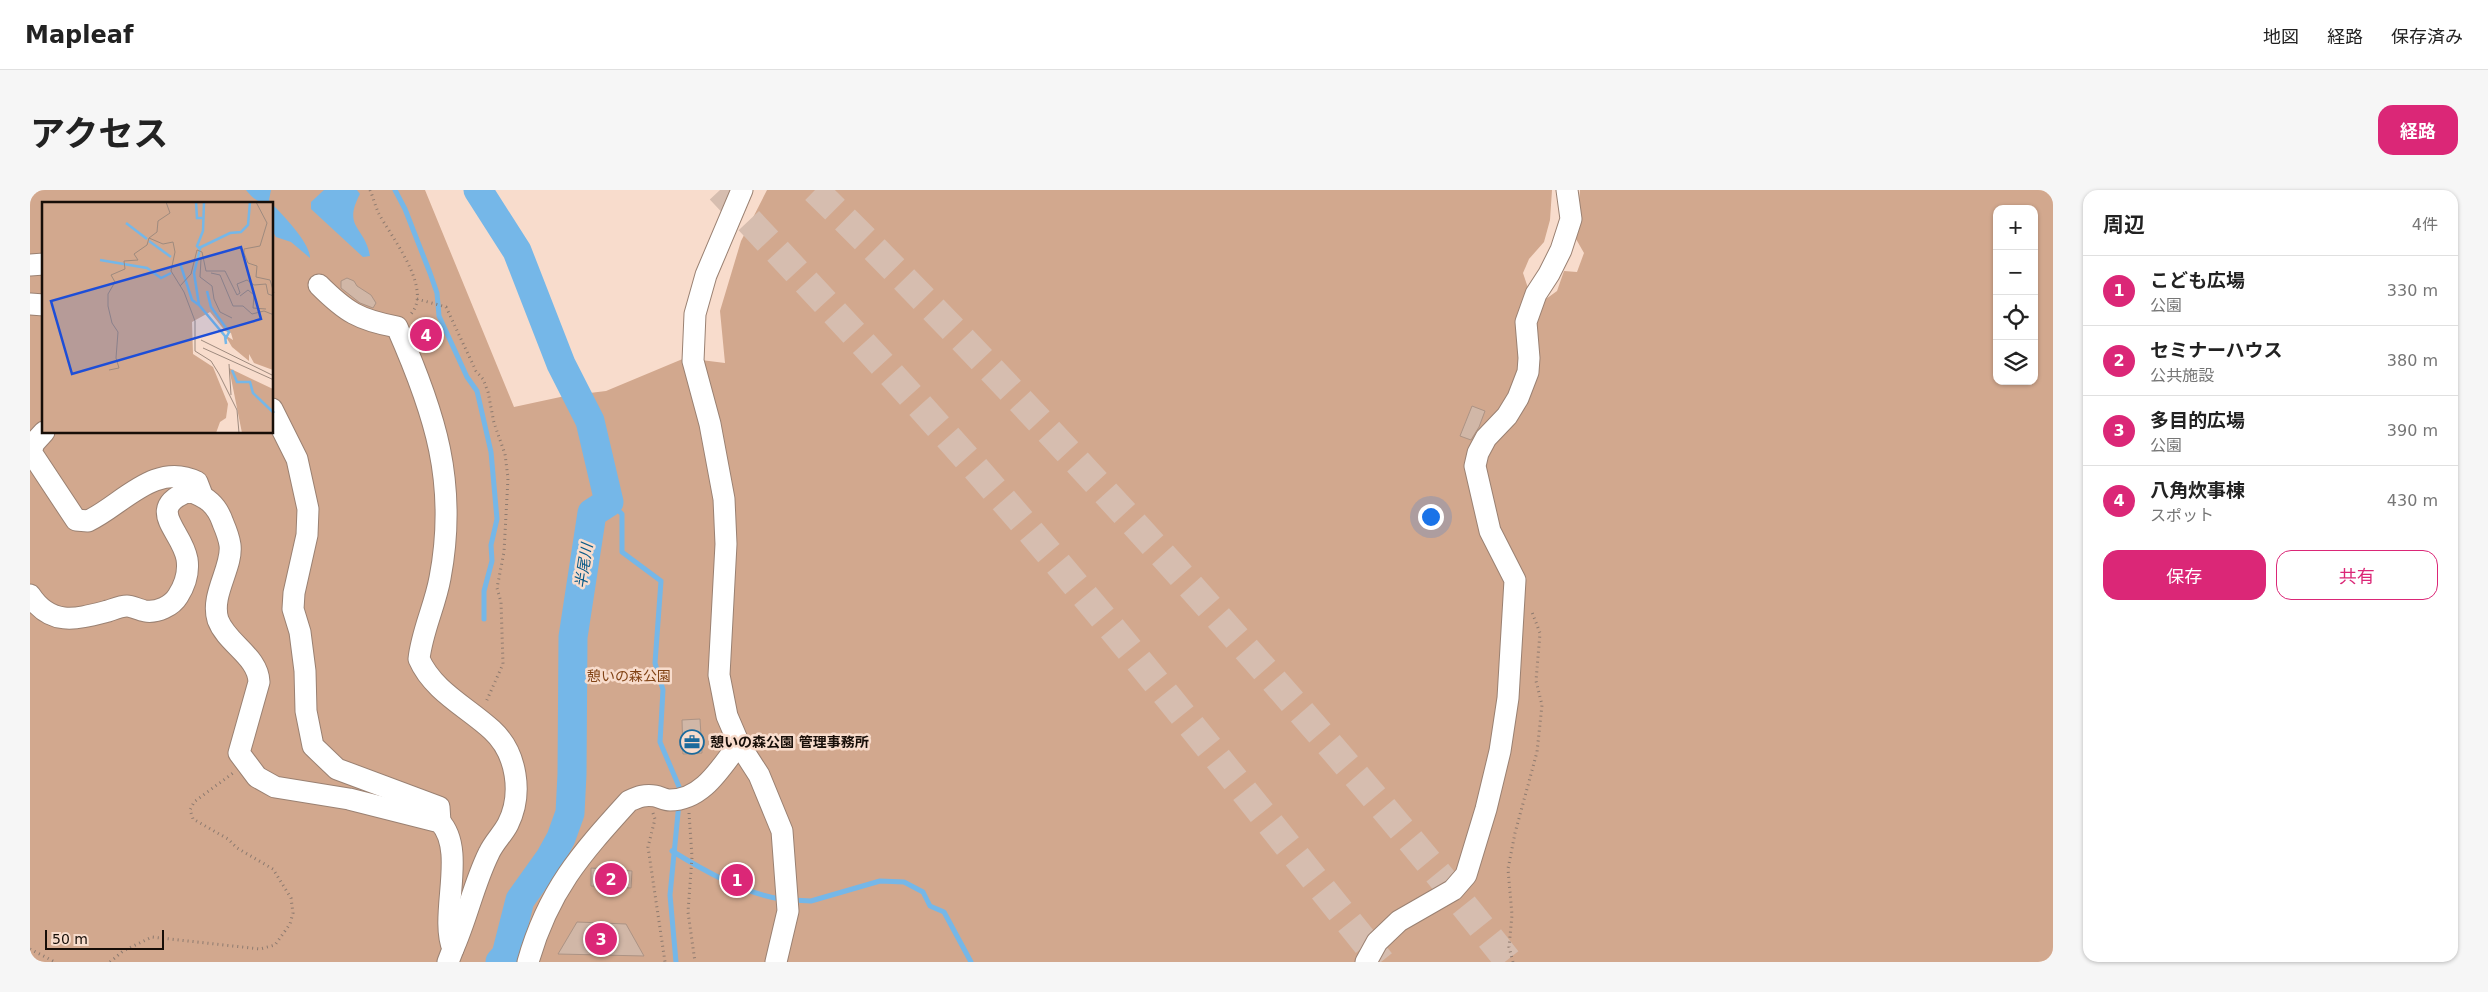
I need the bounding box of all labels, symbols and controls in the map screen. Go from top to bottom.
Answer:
text: Mapleaf [25,21,133,49]
text: 地図 [2263,26,2299,47]
text: 経路 [2327,26,2363,47]
text: 保存済み [2391,26,2463,47]
button: 経路 [2378,105,2458,155]
text: アクセス [30,114,168,154]
inset map [42,202,274,434]
map controls [1993,205,2038,385]
button: + [1993,205,2038,250]
text: 周辺 [2103,213,2145,237]
text: 4件 [2412,215,2438,234]
button: − [1993,250,2038,295]
text: こども広場 [2150,269,2245,291]
text: 1 [2113,281,2125,300]
text: 330 m [2387,281,2438,300]
button: locate [1993,295,2038,340]
text: 公園 [2150,296,2182,315]
pin: 4 [410,316,442,354]
text: セミナーハウス [2150,339,2283,361]
button: layers [1993,340,2038,385]
text: 2 [2113,351,2125,370]
text: 380 m [2387,351,2438,370]
text: 公共施設 [2150,366,2214,385]
text: 多目的広場 [2150,409,2245,431]
text: 3 [2113,421,2125,440]
text: 390 m [2387,421,2438,440]
text: 公園 [2150,436,2182,455]
text: 八角炊事棟 [2150,479,2245,501]
text: 4 [2113,491,2125,510]
text: 430 m [2387,491,2438,510]
your location [1418,504,1444,530]
text: スポット [2150,506,2214,525]
water label: 半尾川 [572,540,597,590]
button: 保存 [2103,550,2266,600]
button: 共有 [2276,550,2438,600]
park label: 憩いの森公園 [587,668,671,684]
office icon: 憩いの森公園 管理事務所 [679,729,705,755]
place label: 憩いの森公園 管理事務所 [710,734,869,750]
pin: 2 [595,860,627,898]
pin: 1 [721,861,753,899]
pin: 3 [585,920,617,958]
scale bar [45,927,164,950]
text: 50 m [52,931,88,947]

